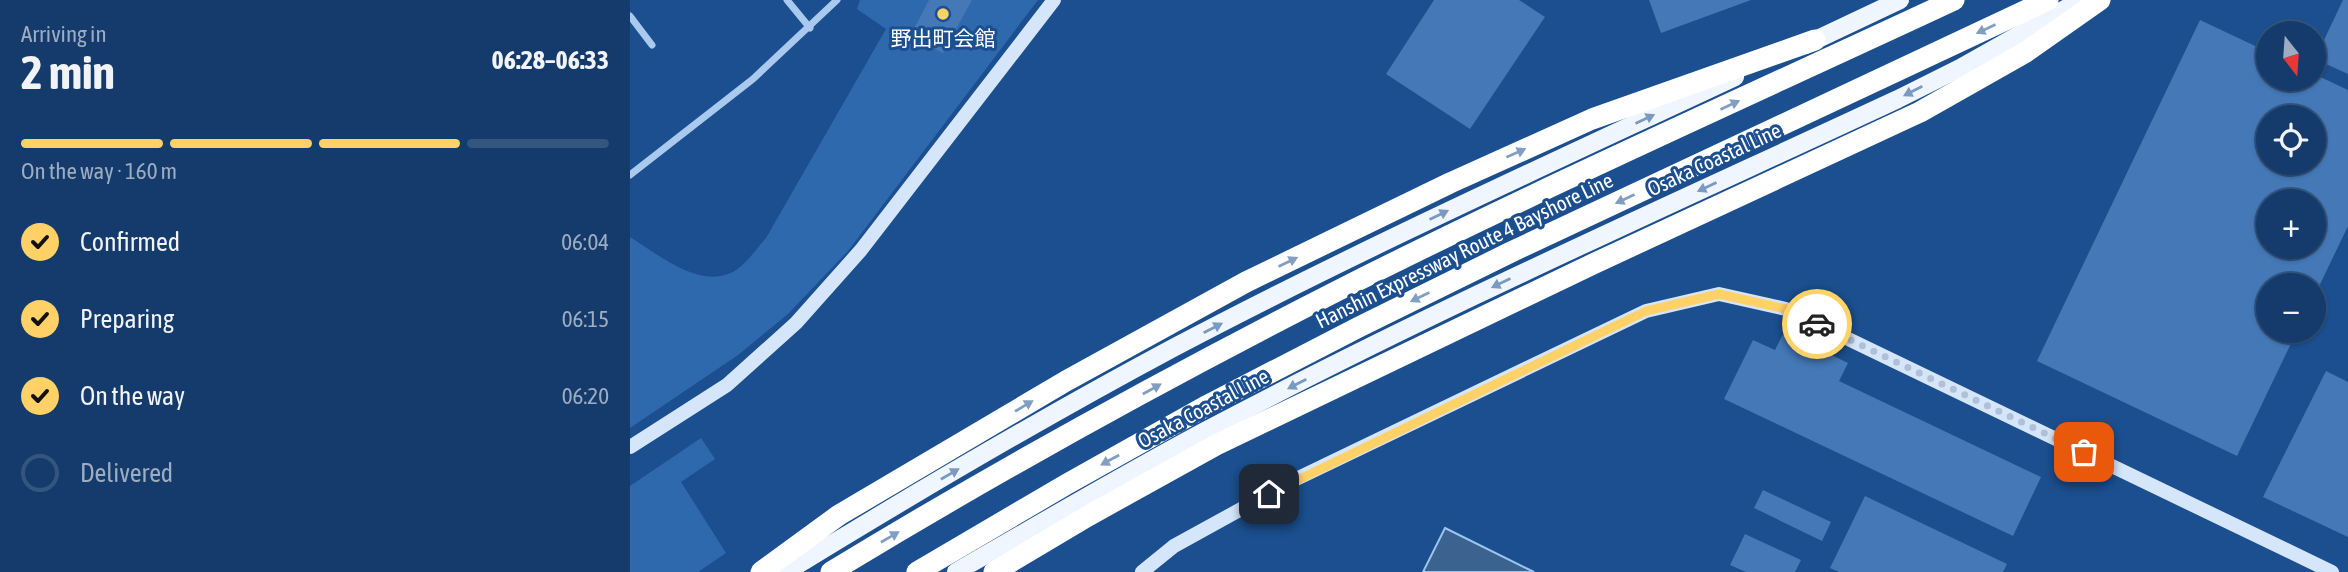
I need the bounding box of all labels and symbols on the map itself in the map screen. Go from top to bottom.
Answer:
marker: 野出町会館 [935,6,951,22]
north arrow [2256,21,2326,91]
one-way arrow [1976,23,1996,35]
place label: 野出町会館 [891,26,996,50]
one-way arrow [1903,86,1923,97]
one-way arrow [1720,99,1740,110]
one-way arrow [1635,113,1655,125]
street label: Osaka Coastal Line [1643,118,1785,200]
one-way arrow [1505,147,1526,158]
street label: Hanshin Expressway Route 4 Bayshore Line [1311,167,1617,333]
one-way arrow [1697,181,1717,193]
one-way arrow [1615,193,1635,204]
one-way arrow [1429,210,1449,221]
one-way arrow [1278,256,1298,268]
one-way arrow [1491,278,1511,289]
courier [1782,289,1852,359]
one-way arrow [1410,292,1430,303]
one-way arrow [1203,322,1223,333]
street label: Osaka Coastal Line [1133,363,1273,453]
one-way arrow [1287,379,1307,390]
one-way arrow [1142,383,1162,394]
one-way arrow [1014,399,1033,412]
pin [2054,422,2114,482]
one-way arrow [1100,454,1120,466]
pin [1239,464,1299,524]
one-way arrow [940,468,960,480]
one-way arrow [880,530,899,543]

